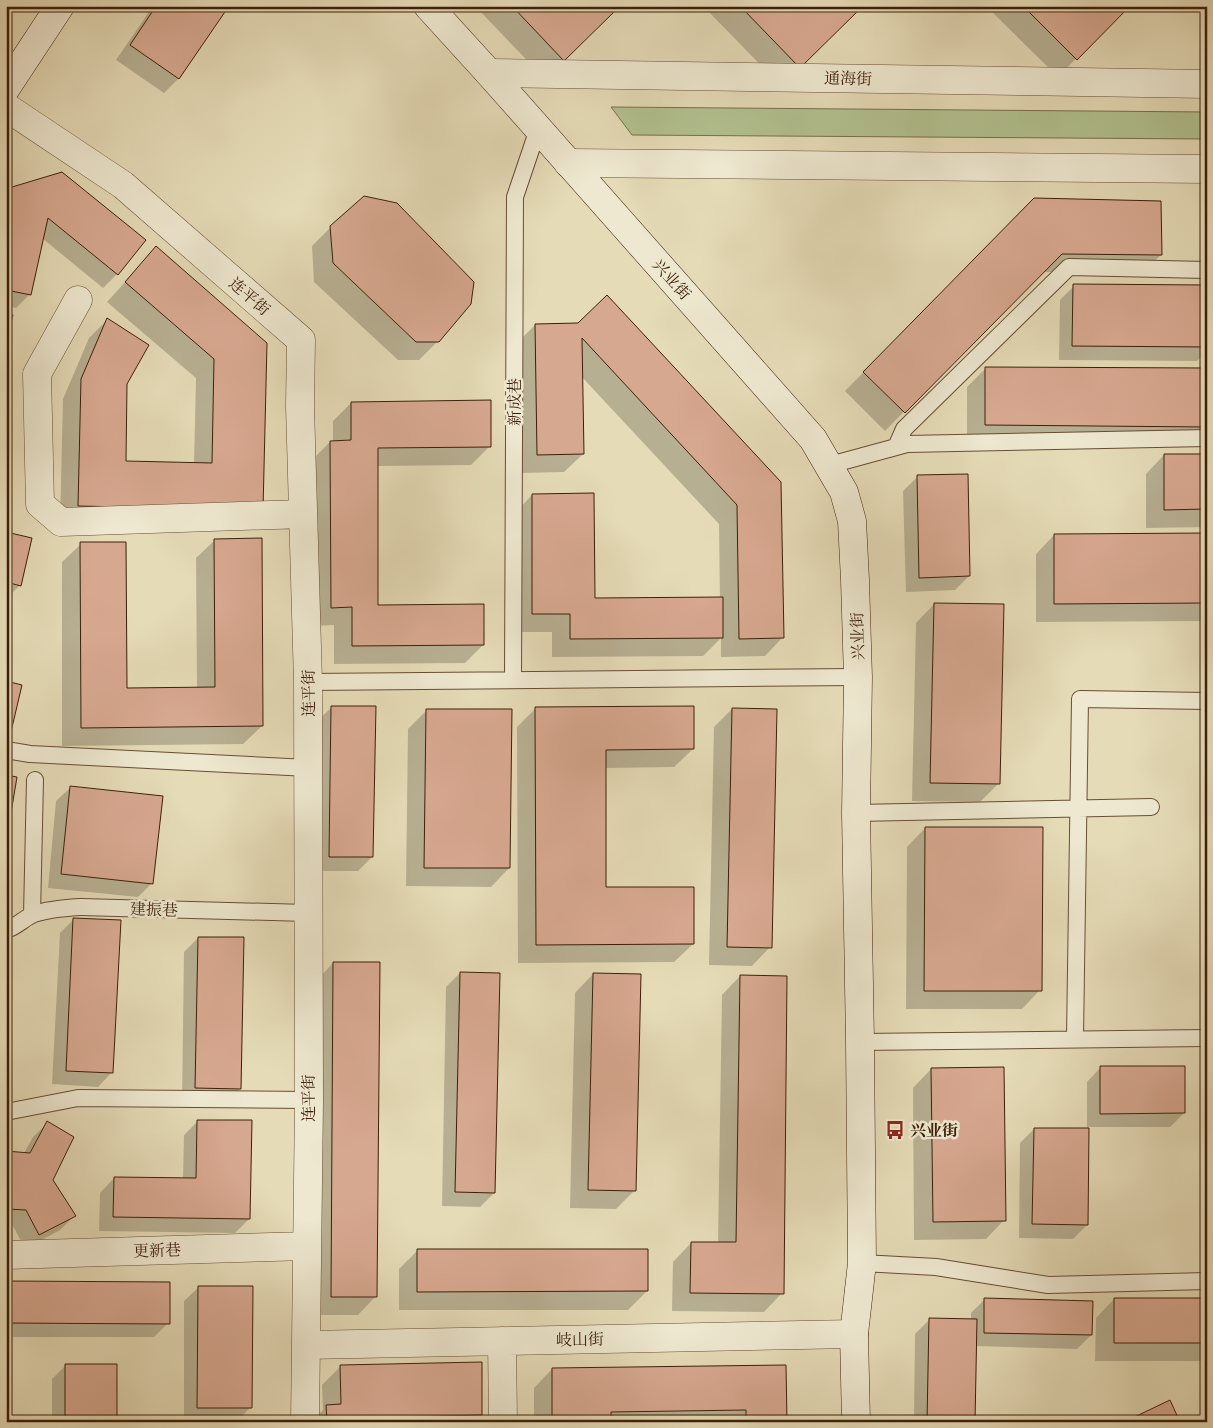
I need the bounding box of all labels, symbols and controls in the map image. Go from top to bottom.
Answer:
street label: 通海街 [824,68,872,90]
street label: 兴业街 [647,254,695,305]
street label: 连平街 [224,273,275,321]
street label: 新成巷 [504,378,526,426]
street label: 兴业街 [847,612,869,660]
street label: 连平街 [298,669,320,717]
street label: 建振巷 [130,898,178,922]
street label: 连平街 [298,1074,320,1122]
bus stop icon: 兴业街 [884,1119,906,1141]
place label: 兴业街 [910,1120,958,1142]
street label: 更新巷 [133,1239,181,1263]
street label: 岐山街 [556,1329,604,1351]

